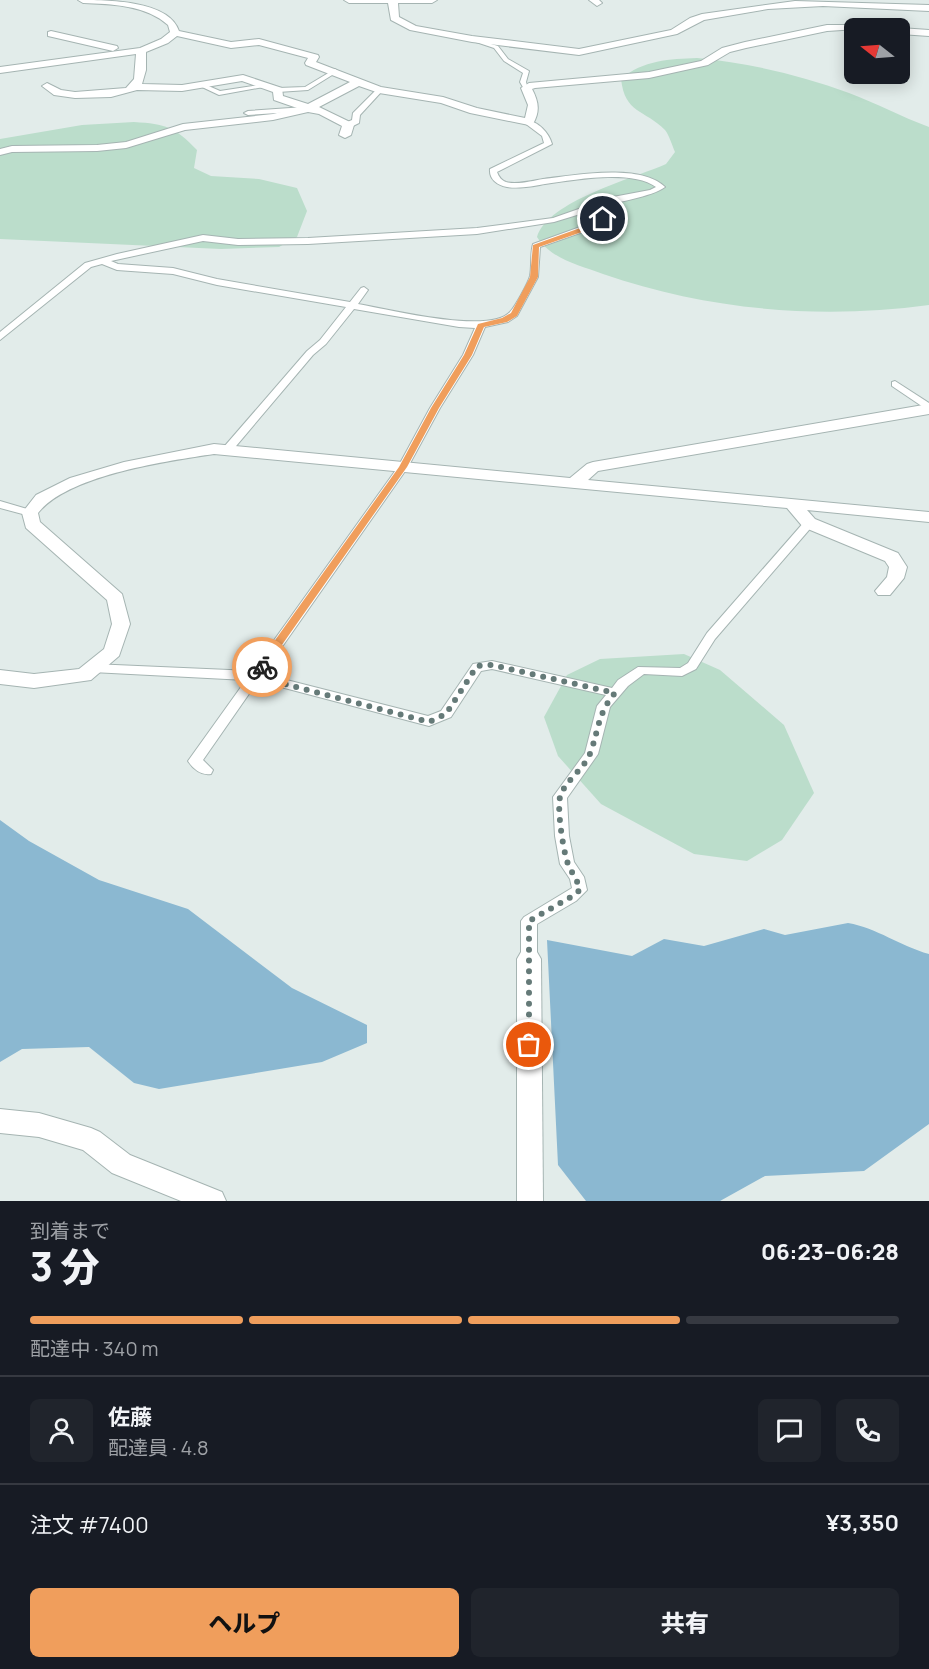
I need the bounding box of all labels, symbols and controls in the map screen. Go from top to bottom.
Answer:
north arrow [844,18,910,84]
map controls [844,18,910,84]
pin [577,193,628,244]
icon: home [586,202,619,235]
courier [232,637,292,697]
icon: bike [246,651,279,684]
pin [503,1019,554,1070]
icon: bag [512,1028,545,1061]
text: 到着まで [30,1217,110,1244]
text: 06:23–06:28 [761,1237,899,1267]
text: 3 分 [30,1239,100,1293]
text: 配達中 · 340 m [30,1335,159,1362]
button: person [30,1399,93,1462]
button: chat [758,1399,821,1462]
button: phone [836,1399,899,1462]
text: 佐藤 [108,1402,152,1432]
text: 配達員 · 4.8 [108,1434,209,1461]
text: ¥3,350 [826,1508,899,1538]
text: 注文 #7400 [30,1510,149,1540]
button: ヘルプ [30,1588,459,1657]
button: 共有 [471,1588,899,1657]

